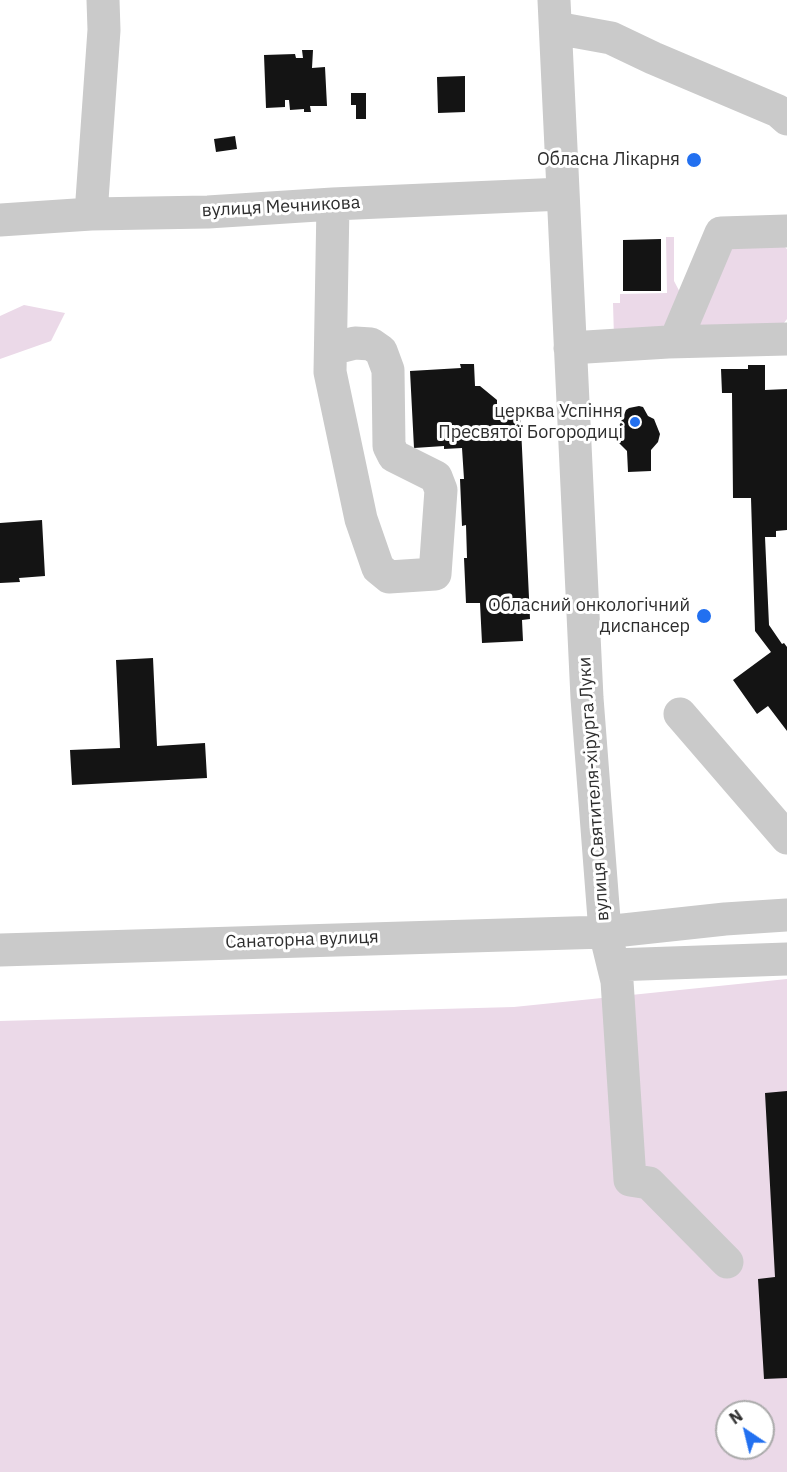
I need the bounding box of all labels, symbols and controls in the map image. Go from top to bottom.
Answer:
place label: Обласна Лікарня [537,149,680,171]
marker: Обласна Лікарня [685,151,703,169]
street label: вулиця Мечникова [201,192,361,222]
place label: церква Успіння Пресвятої Богородиці [438,401,623,444]
marker: церква Успіння Пресвятої Богородиці [628,415,642,429]
place label: Обласний онкологічний диспансер [488,595,690,638]
marker: Обласний онкологічний диспансер [695,607,713,625]
street label: вулиця Святителя-хірурга Луки [574,656,614,922]
street label: Санаторна вулиця [225,927,379,953]
north arrow [715,1400,775,1460]
text: N [725,1405,746,1428]

